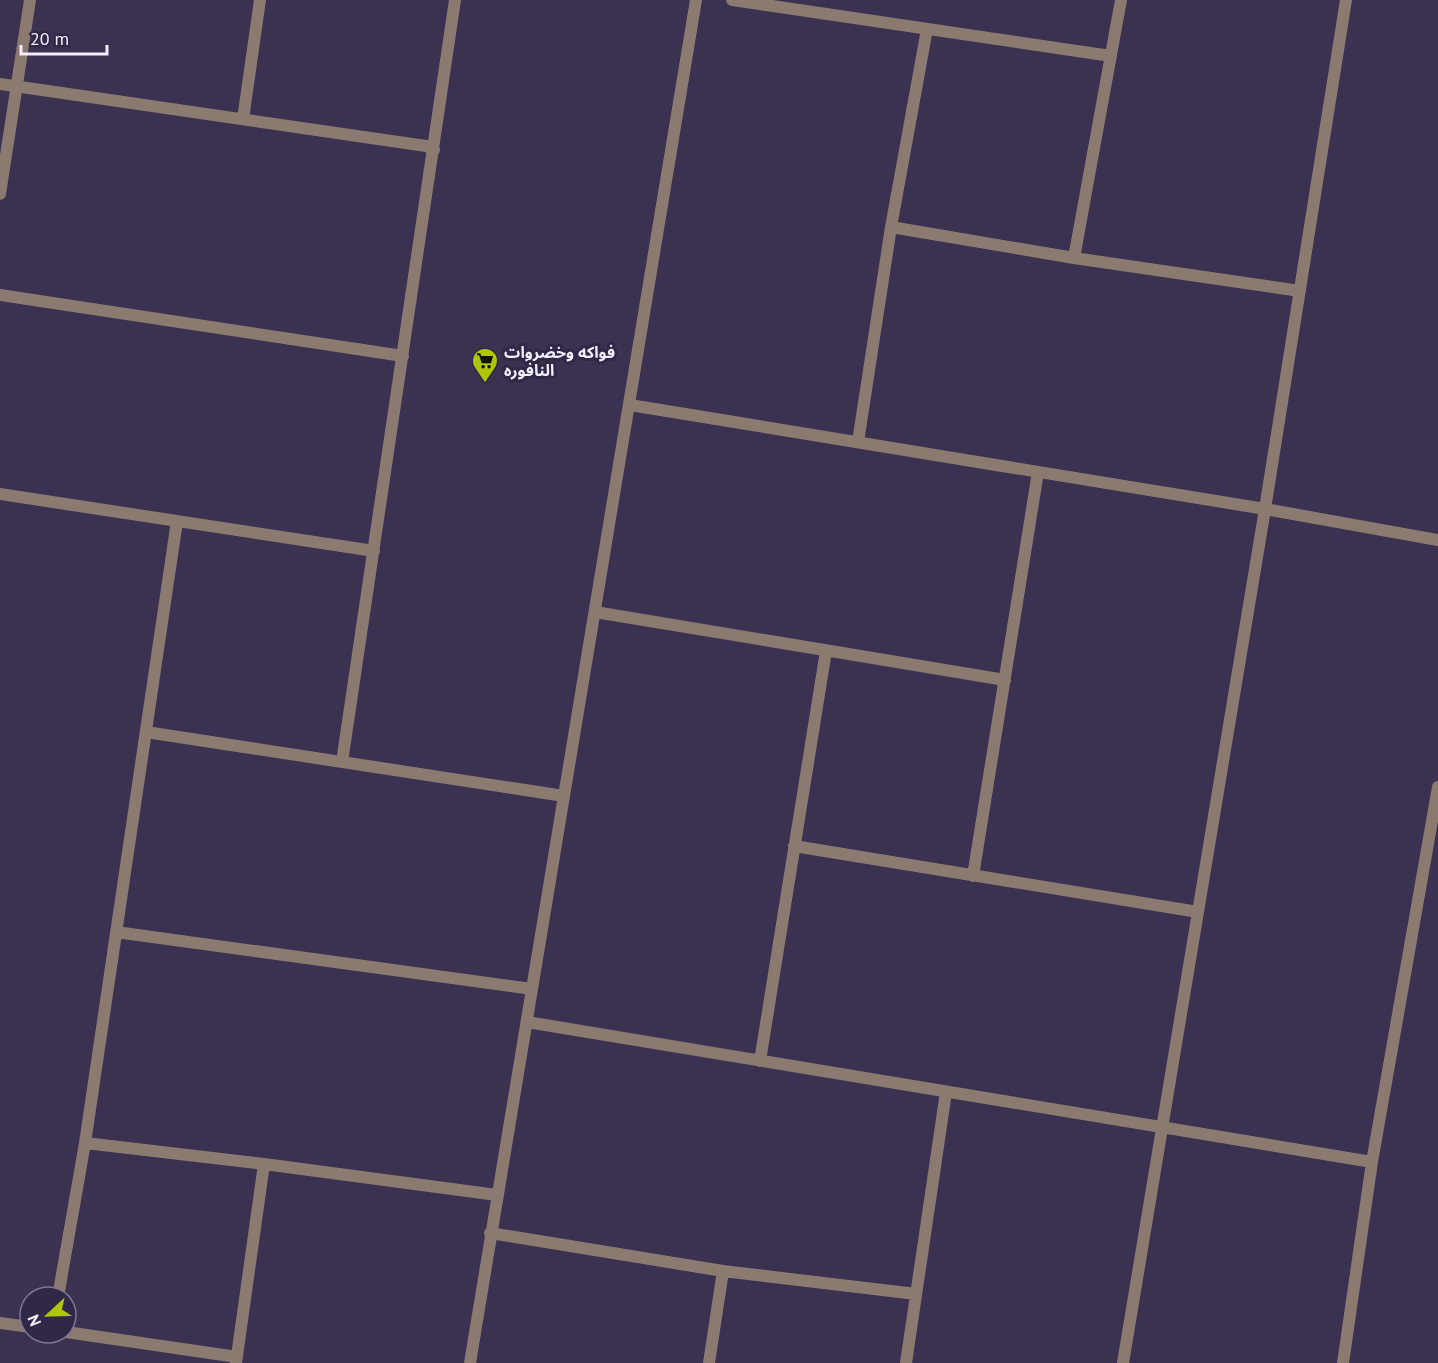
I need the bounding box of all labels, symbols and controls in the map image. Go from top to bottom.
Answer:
scale bar [21,18,106,56]
text: 20 m [30,27,69,50]
place label: فواكه وخضروات النافوره [504,342,615,380]
supermarket icon: فواكه وخضروات النافوره [470,346,500,384]
north arrow [18,1285,78,1345]
text: N [23,1312,45,1329]

